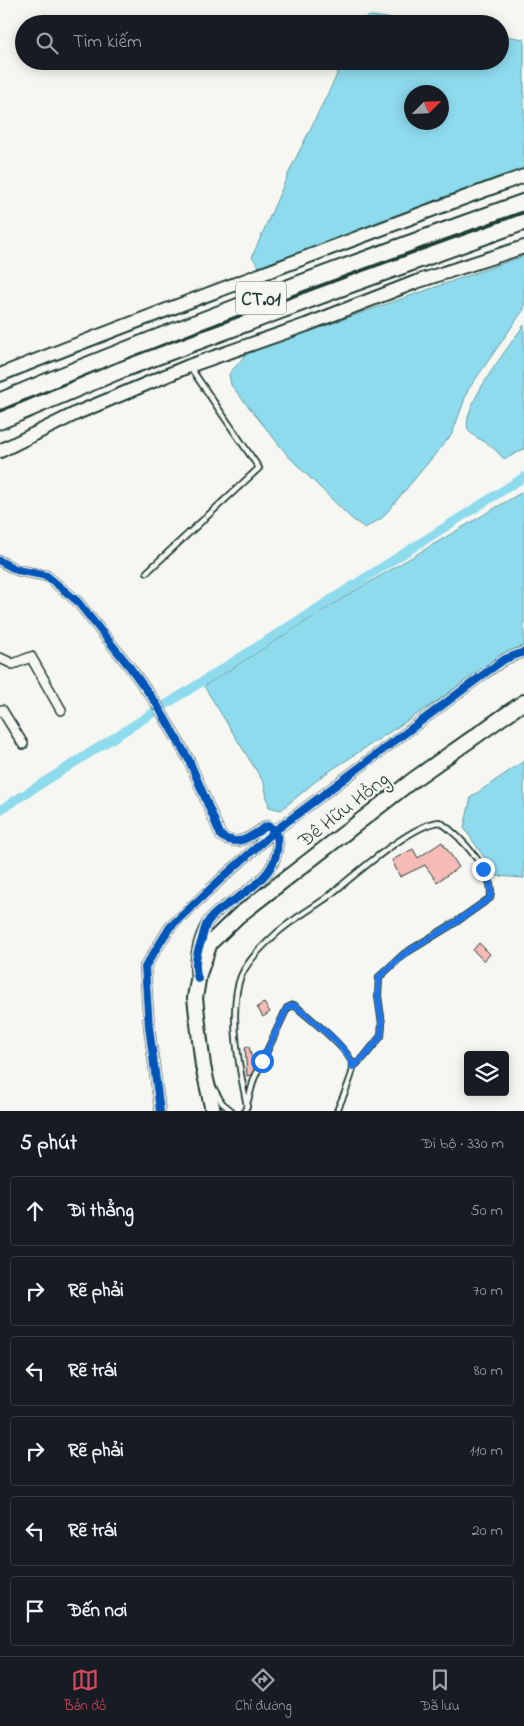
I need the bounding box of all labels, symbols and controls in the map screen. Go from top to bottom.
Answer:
search box [15,15,509,70]
icon: search [33,29,61,57]
text: Tìm kiếm [73,29,142,56]
north arrow [404,85,449,130]
road number: CT.01 [236,282,286,314]
street label: Đê Hữu Hồng [292,766,397,857]
route end [472,858,495,881]
route start [251,1050,274,1073]
map controls [464,1051,509,1096]
button: layers [464,1051,509,1096]
text: 5 phút [20,1129,77,1159]
text: Đi bộ · 330 m [421,1132,504,1156]
icon: ahead [21,1197,49,1225]
text: Đi thẳng [68,1198,134,1225]
text: 50 m [471,1199,503,1223]
icon: right [21,1277,49,1305]
text: Rẽ phải [68,1278,124,1305]
text: 70 m [473,1279,503,1303]
icon: left [21,1357,49,1385]
text: Rẽ trái [68,1358,117,1385]
text: 80 m [474,1359,503,1383]
icon: right [21,1437,49,1465]
text: Rẽ phải [68,1438,124,1465]
text: 110 m [469,1439,503,1463]
icon: left [21,1517,49,1545]
text: Rẽ trái [68,1518,117,1545]
text: 20 m [472,1519,503,1543]
icon: arrive [21,1597,49,1625]
text: Đến nơi [68,1598,127,1625]
tab: Bản đồ [64,1666,106,1717]
tab: Chỉ đường [235,1666,292,1717]
tab: Đã lưu [420,1666,460,1717]

